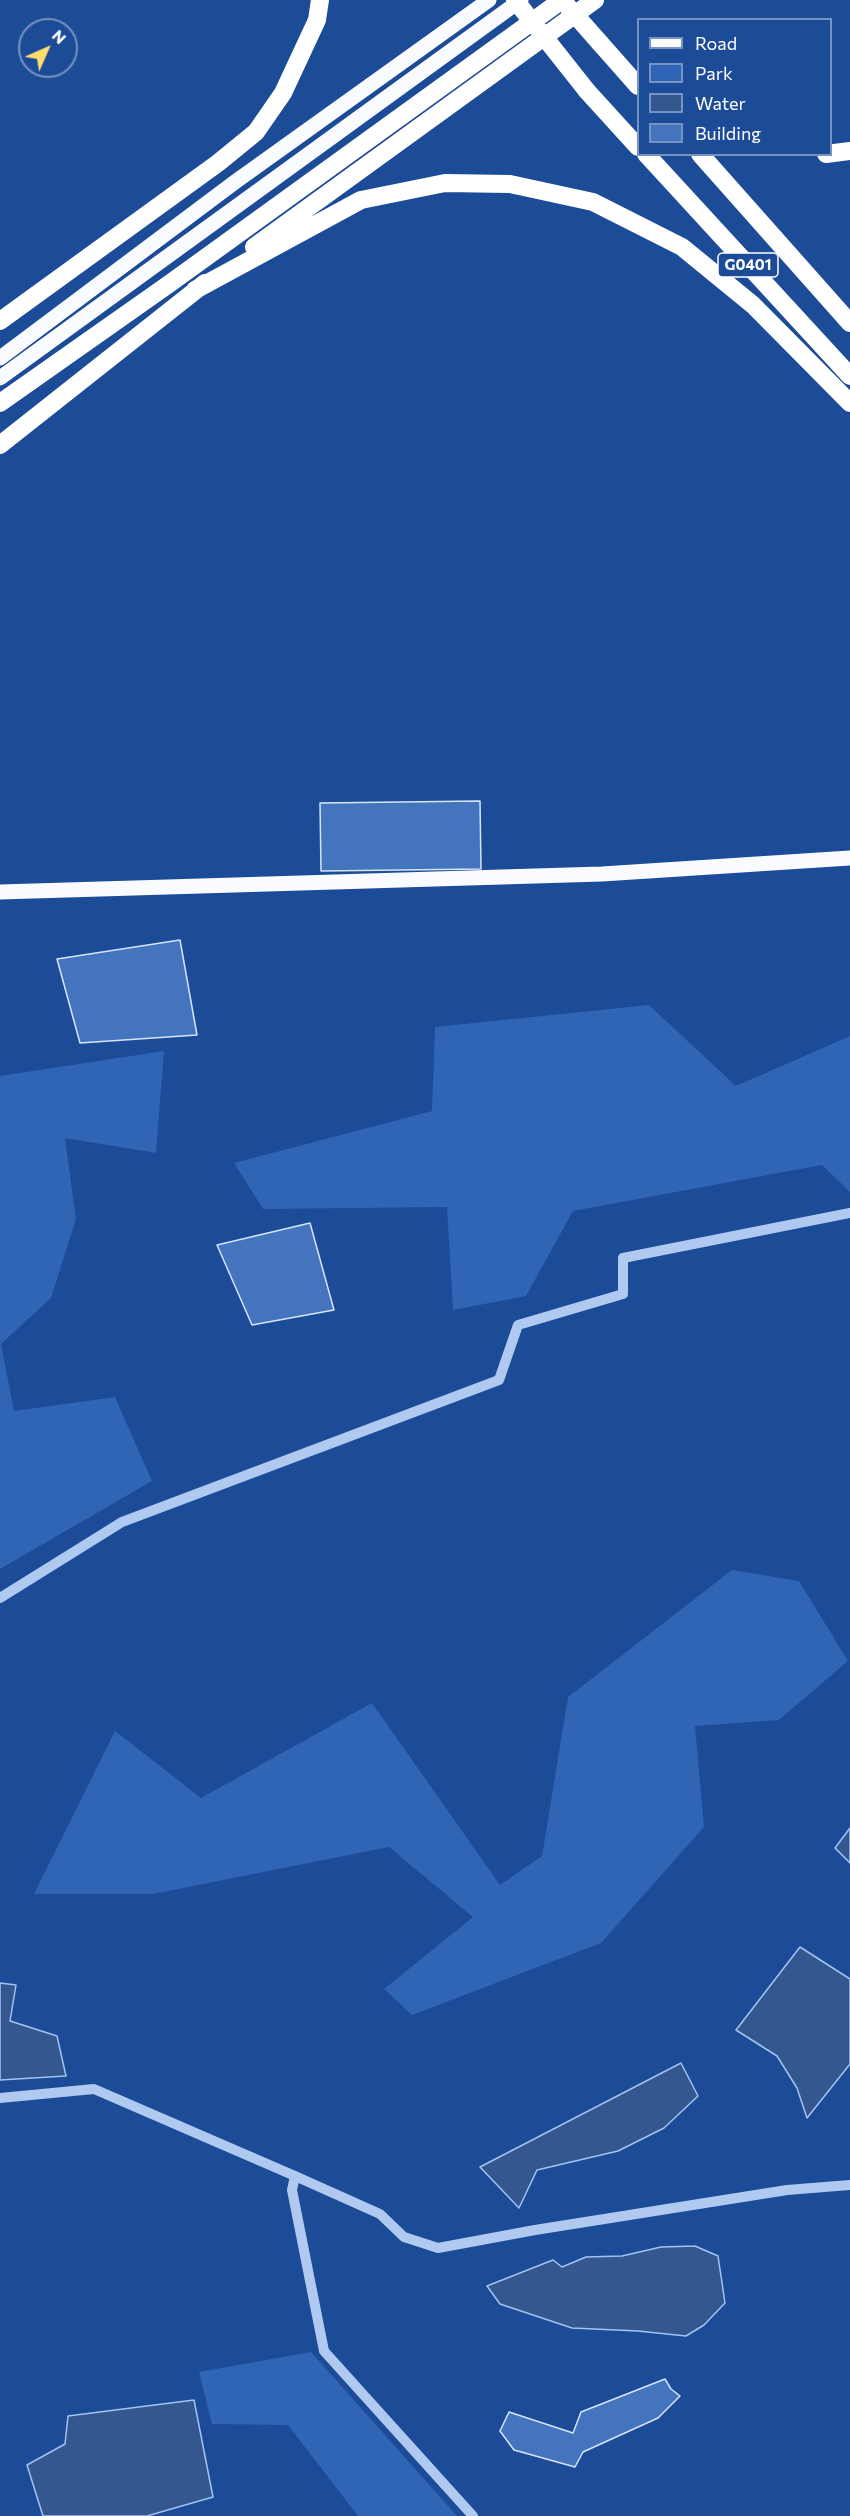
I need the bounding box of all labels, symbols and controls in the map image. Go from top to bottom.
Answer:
north arrow [18,18,78,78]
legend [637,18,832,156]
text: N [49,25,71,47]
text: Road [695,32,737,54]
text: Park [695,62,733,84]
text: Water [695,92,746,114]
text: Building [695,122,761,144]
road number: G0401 [718,253,778,277]

